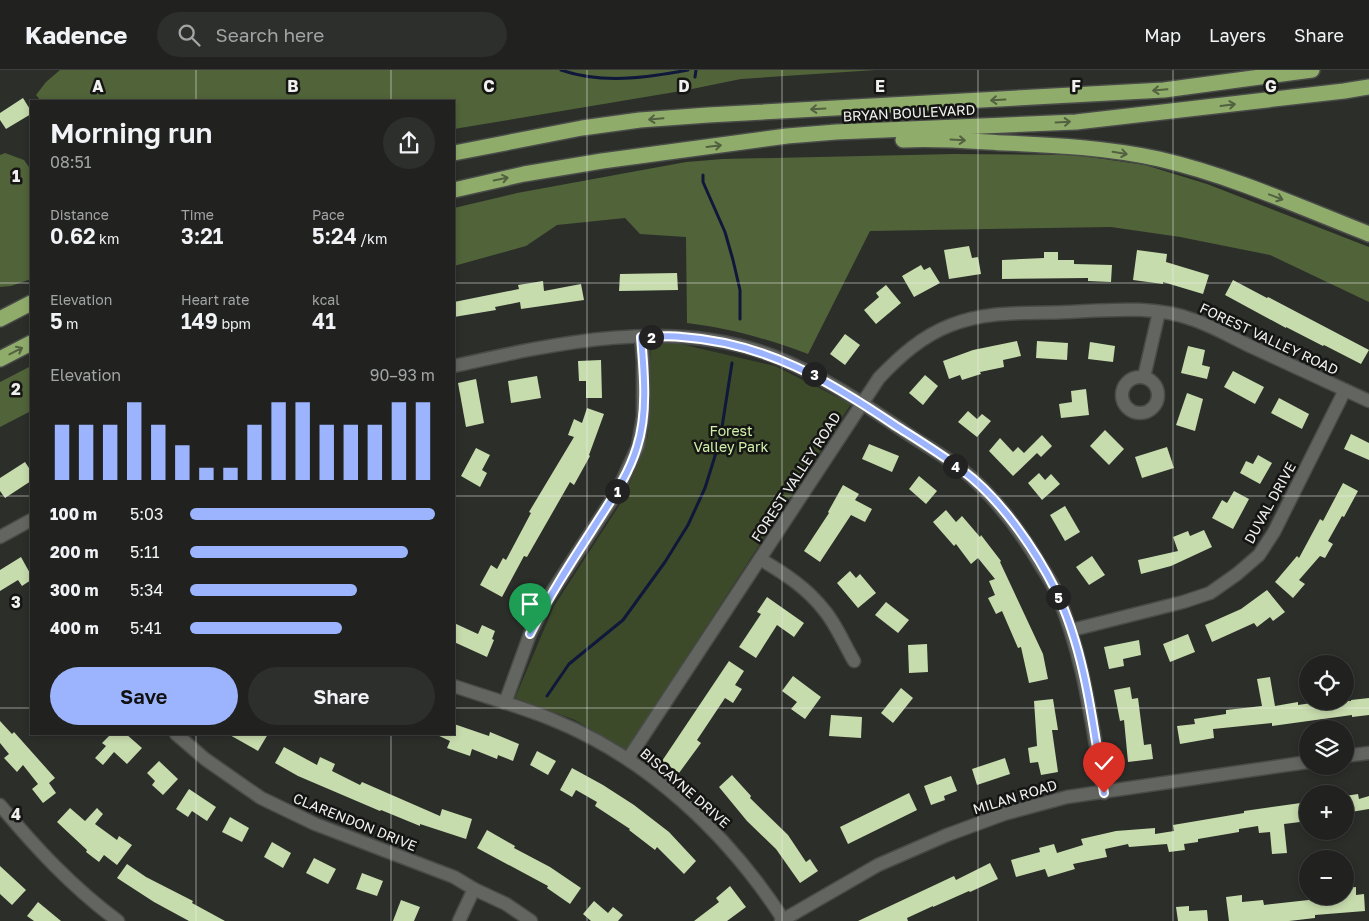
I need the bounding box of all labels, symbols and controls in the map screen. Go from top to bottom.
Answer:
search box [157,12,507,57]
text: Kadence [25,20,127,49]
icon: search [175,21,203,49]
text: Search here [215,23,324,46]
text: Map [1144,24,1181,46]
text: Layers [1209,24,1266,46]
text: Share [1294,24,1344,46]
text: A [92,76,104,96]
text: B [287,76,299,96]
text: C [483,76,495,96]
text: D [678,76,690,96]
text: E [875,76,885,96]
text: F [1071,76,1081,96]
text: G [1265,76,1277,96]
one-way arrow [1152,85,1168,94]
one-way arrow [990,95,1006,104]
one-way arrow [1219,100,1235,110]
street label: BRYAN BOULEVARD [842,101,976,124]
one-way arrow [810,104,826,113]
one-way arrow [648,114,664,124]
text: Morning run [50,116,213,149]
button: share [383,117,435,169]
one-way arrow [1055,118,1071,127]
one-way arrow [950,136,966,145]
one-way arrow [705,141,721,151]
one-way arrow [1112,148,1128,158]
text: 08:51 [50,152,92,172]
text: 1 [12,166,20,186]
one-way arrow [493,174,509,184]
one-way arrow [1268,193,1283,202]
text: Distance [50,206,109,223]
text: Time [181,206,214,223]
text: Pace [312,206,345,223]
text: 0.62 [50,223,96,249]
text: 3:21 [181,223,223,249]
text: 5:24 [312,223,357,249]
text: km [96,230,119,247]
text: /km [357,230,387,247]
text: Elevation [50,291,112,308]
text: Heart rate [181,291,249,308]
text: kcal [312,291,340,308]
street label: FOREST VALLEY ROAD [1197,299,1341,378]
text: 5 [50,308,63,334]
text: 149 [181,308,218,334]
text: 41 [312,308,336,334]
text: m [63,315,78,332]
text: bpm [218,315,251,332]
pin: 2 [638,324,664,350]
text: 2 [647,329,656,346]
one-way arrow [8,346,23,356]
pin: 3 [802,362,826,386]
text: Elevation [50,365,121,385]
text: 90–93 m [370,365,435,385]
text: 3 [810,366,819,383]
text: 2 [11,379,21,399]
street label: FOREST VALLEY ROAD [747,409,844,545]
park label: Forest Valley Park [694,422,768,455]
pin: 4 [942,454,968,478]
text: 4 [951,458,960,475]
street label: DUVAL DRIVE [1240,459,1299,547]
pin: 1 [604,478,630,504]
text: 1 [614,483,621,500]
text: 100 m [50,504,97,524]
text: 5:03 [130,504,163,524]
text: 200 m [50,542,99,562]
text: 5:11 [130,542,160,562]
text: 300 m [50,580,99,600]
text: 5:34 [130,580,163,600]
pin [509,583,551,634]
pin: 5 [1046,584,1070,610]
text: 5 [1054,589,1063,606]
icon: arrive [516,590,544,618]
text: 3 [11,592,21,612]
text: 400 m [50,618,99,638]
text: 5:41 [130,618,162,638]
map controls [1299,655,1354,905]
button: locate [1299,655,1354,710]
button: Save [50,667,238,725]
button: Share [248,667,435,725]
button: layers [1299,720,1354,775]
pin [1083,742,1125,793]
street label: BISCAYNE DRIVE [637,744,734,831]
icon: check [1090,749,1118,777]
street label: MILAN ROAD [971,776,1059,817]
button: + [1299,785,1354,840]
street label: CLARENDON DRIVE [291,789,420,854]
text: 4 [11,804,21,824]
button: − [1299,850,1354,905]

